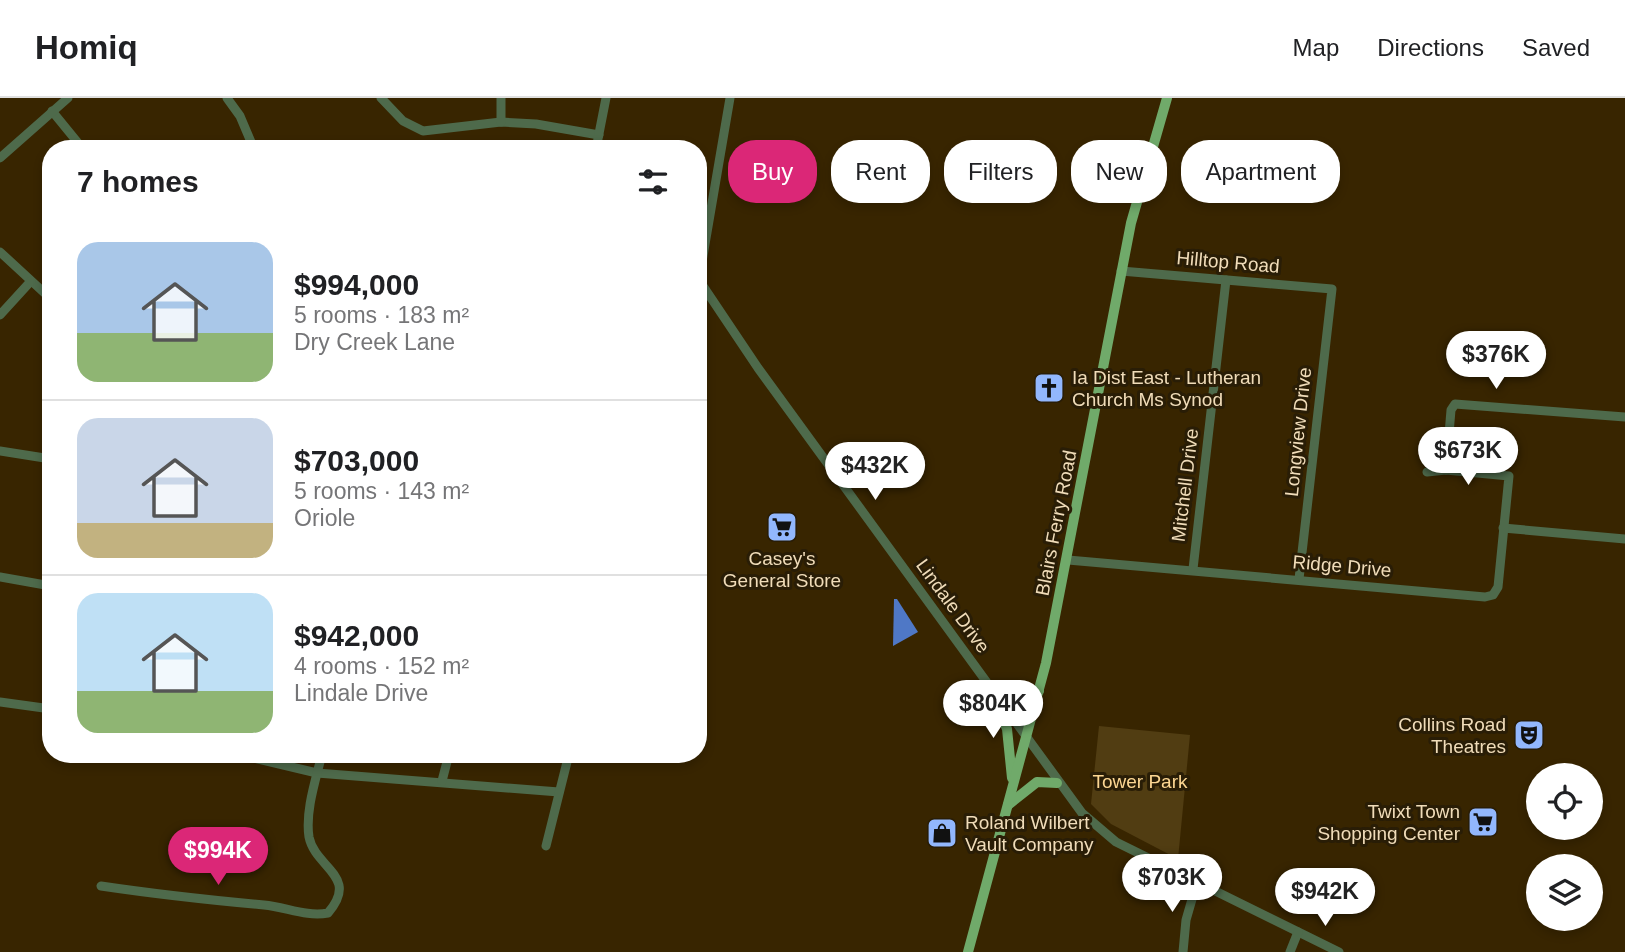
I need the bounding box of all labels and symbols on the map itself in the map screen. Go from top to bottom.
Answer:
street label: Hilltop Road [1176,247,1280,277]
pin: $376K [1447,331,1545,391]
street label: Longview Drive [1281,366,1315,498]
place label: Ia Dist East - Lutheran Church Ms Synod [1072,367,1261,410]
church icon: Ia Dist East - Lutheran Church Ms Synod [1032,371,1066,405]
street label: Mitchell Drive [1168,427,1202,543]
pin: $673K [1419,428,1517,487]
pin: $432K [826,442,924,502]
street label: Blairs Ferry Road [1032,448,1080,598]
supermarket icon: Casey's General Store [765,510,799,544]
place label: Casey's General Store [723,548,841,591]
street label: Ridge Drive [1292,551,1392,581]
street label: Lindale Drive [912,555,994,657]
pin: $804K [944,680,1042,740]
place label: Collins Road Theatres [1398,714,1506,757]
theatre icon: Collins Road Theatres [1512,718,1546,752]
park label: Tower Park [1092,771,1188,792]
place label: Twixt Town Shopping Center [1317,801,1461,844]
supermarket icon: Twixt Town Shopping Center [1466,805,1500,839]
place label: Roland Wilbert Vault Company [965,812,1094,855]
shop icon: Roland Wilbert Vault Company [925,816,959,850]
pin: $994K [169,828,267,887]
pin: $703K [1123,854,1221,914]
pin: $942K [1276,868,1374,928]

